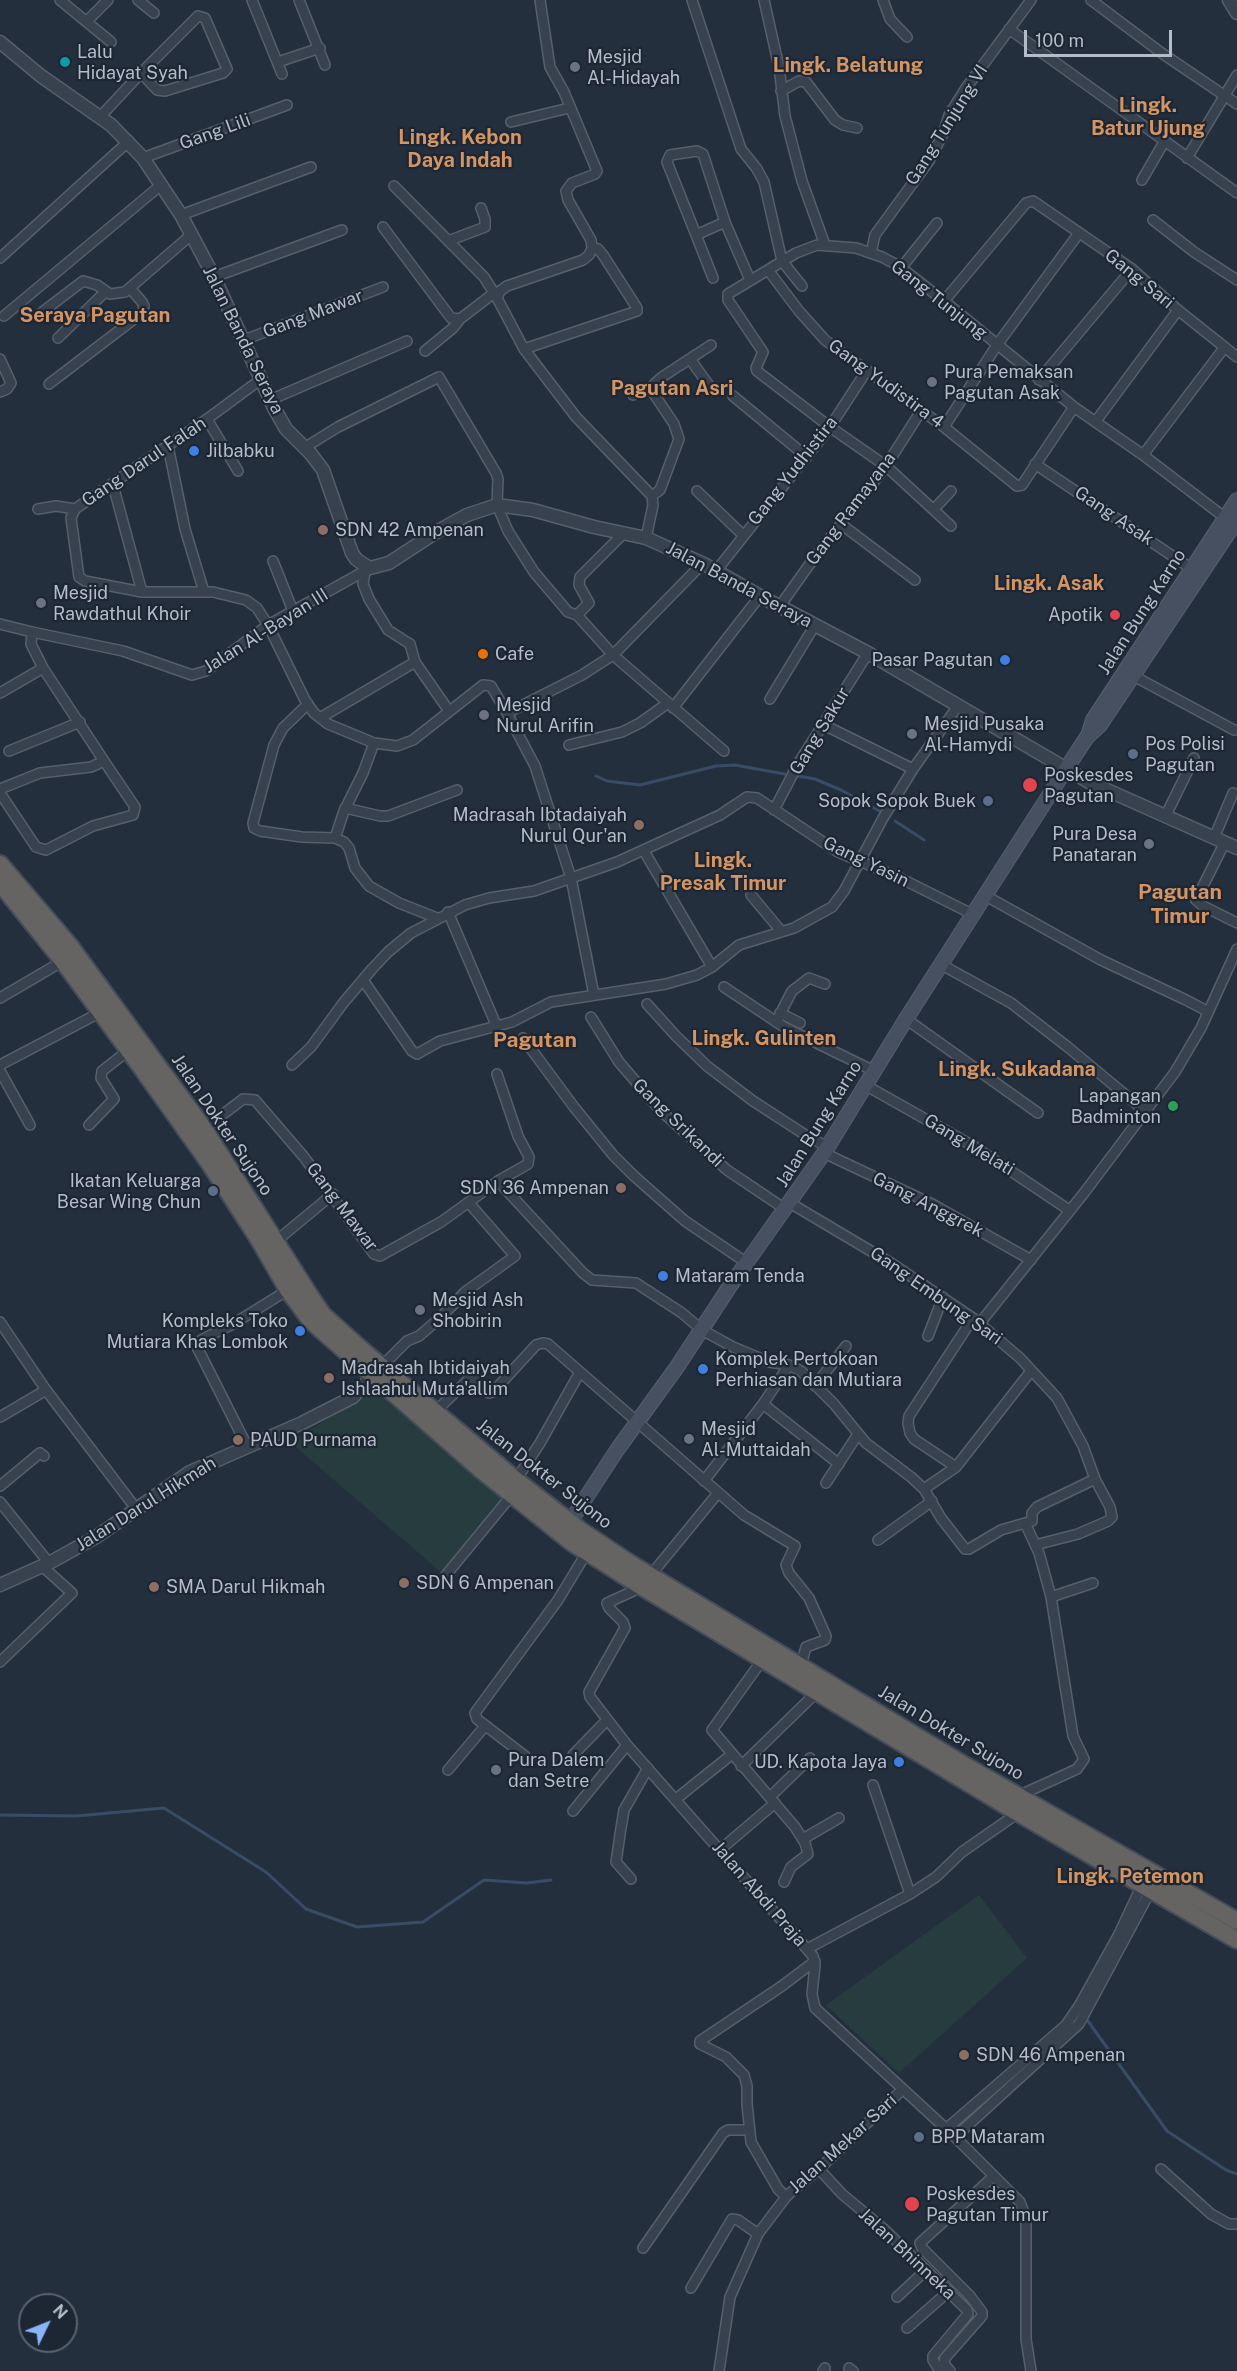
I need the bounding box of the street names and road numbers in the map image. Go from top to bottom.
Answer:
street label: Gang Tunjung VI [901,61,993,189]
street label: Gang Lili [177,109,253,155]
street label: Gang Sari [1100,245,1178,313]
street label: Gang Tunjung [886,256,992,344]
street label: Jalan Banda Seraya [198,262,288,418]
street label: Gang Mawar [260,285,366,343]
street label: Gang Yudistira 4 [824,335,948,433]
street label: Gang Darul Falah [78,412,210,512]
street label: Gang Yudhistira [744,412,842,530]
street label: Gang Ramayana [801,448,901,570]
street label: Gang Asak [1070,482,1158,550]
street label: Jalan Banda Seraya [662,537,816,633]
street label: Jalan Bung Karno [1093,545,1191,679]
street label: Jalan Al-Bayan III [200,584,332,678]
street label: Gang Sakur [785,683,855,779]
street label: Gang Yasin [820,832,912,892]
street label: Jalan Dokter Sujono [167,1050,277,1200]
street label: Jalan Bung Karno [771,1057,867,1191]
street label: Gang Srikandi [628,1074,728,1172]
street label: Gang Melati [920,1110,1018,1180]
street label: Gang Mawar [302,1158,382,1256]
street label: Gang Anggrek [869,1168,987,1242]
street label: Gang Embung Sari [866,1242,1006,1350]
street label: Jalan Dokter Sujono [472,1414,616,1534]
street label: Jalan Darul Hikmah [72,1452,220,1556]
street label: Jalan Dokter Sujono [874,1681,1028,1785]
street label: Jalan Abdi Praja [707,1837,811,1951]
street label: Jalan Mekar Sari [785,2090,901,2198]
street label: Jalan Bhinneka [854,2204,960,2304]

